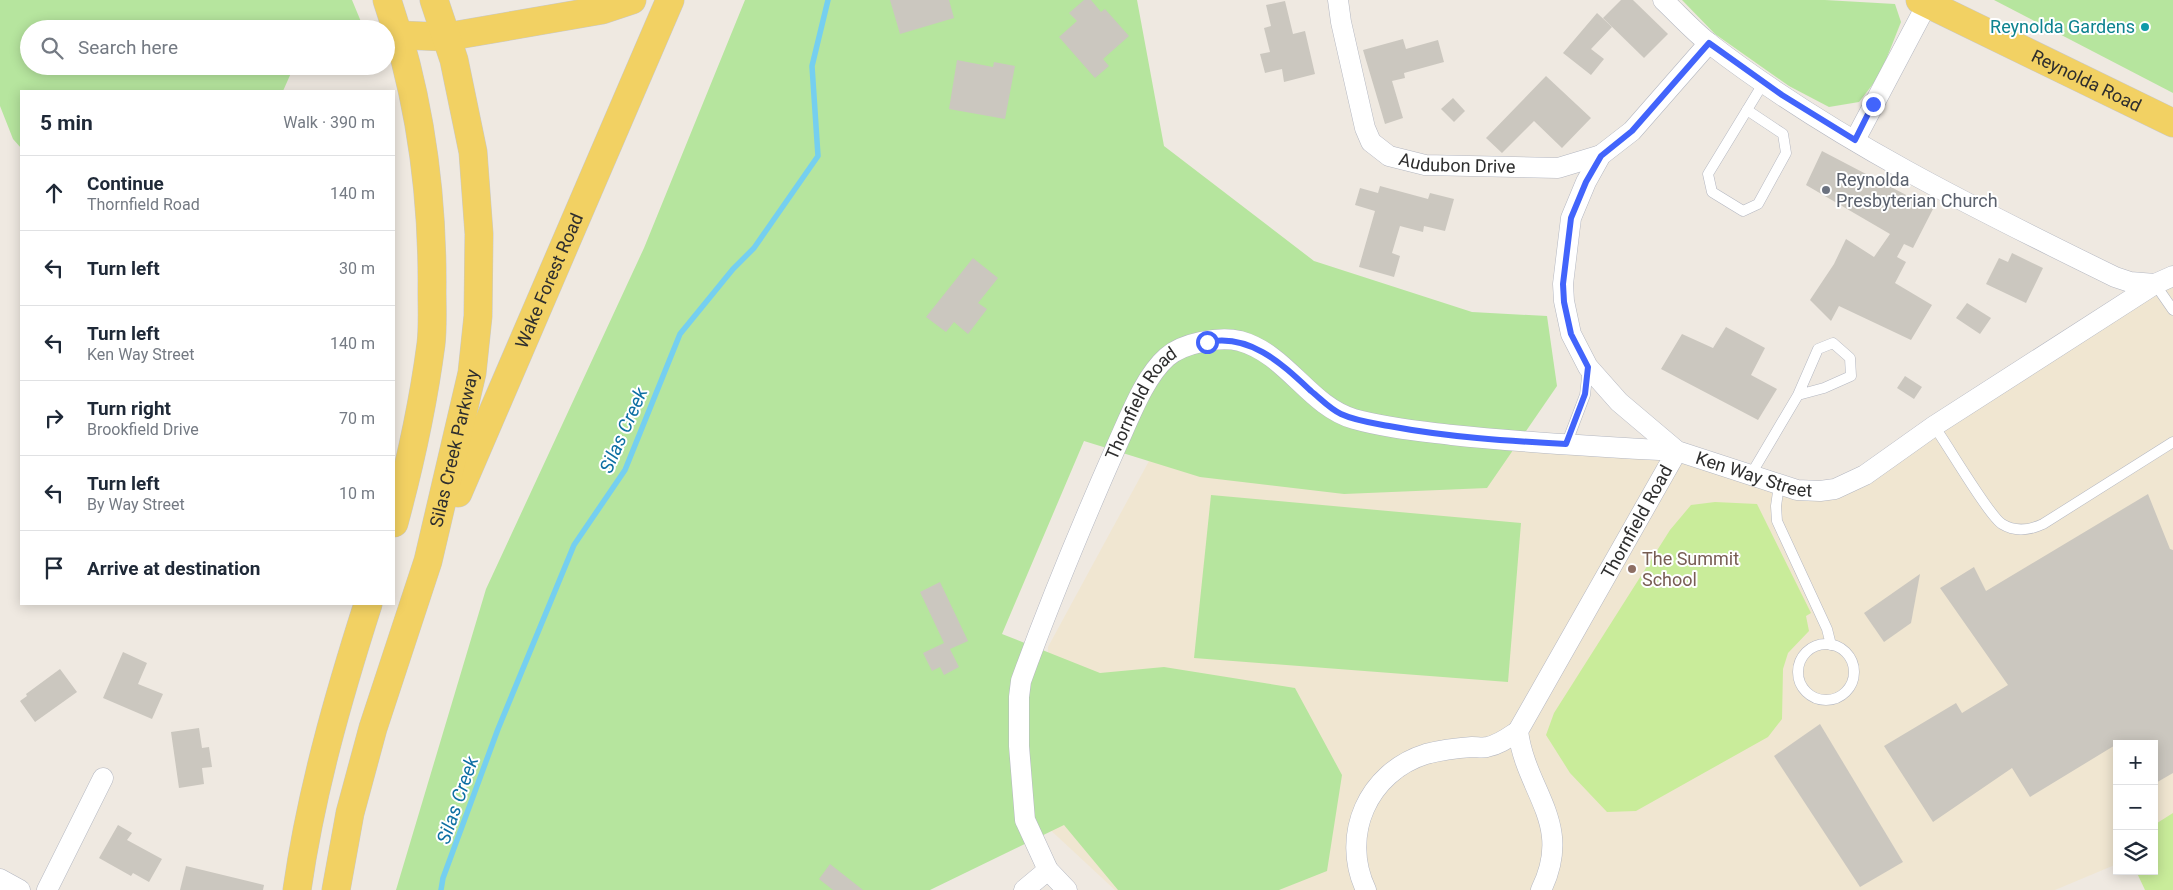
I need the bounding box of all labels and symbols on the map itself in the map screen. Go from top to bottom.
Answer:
place label: Reynolda Gardens [1990,16,2135,37]
marker: Reynolda Gardens [2139,21,2151,33]
street label: Reynolda Road [2028,45,2145,116]
route end [1862,93,1885,116]
street label: Audubon Drive [1397,148,1516,177]
place label: Reynolda Presbyterian Church [1836,169,1998,211]
marker: Reynolda Presbyterian Church [1820,184,1832,196]
street label: Wake Forest Road [511,210,587,351]
route start [1196,331,1219,354]
street label: Thornfield Road [1101,342,1180,463]
street label: Silas Creek Parkway [425,367,483,529]
water label: Silas Creek [594,383,653,476]
street label: Ken Way Street [1693,447,1813,501]
street label: Thornfield Road [1597,461,1676,582]
place label: The Summit School [1642,548,1739,590]
marker: The Summit School [1626,563,1638,575]
water label: Silas Creek [432,753,483,847]

